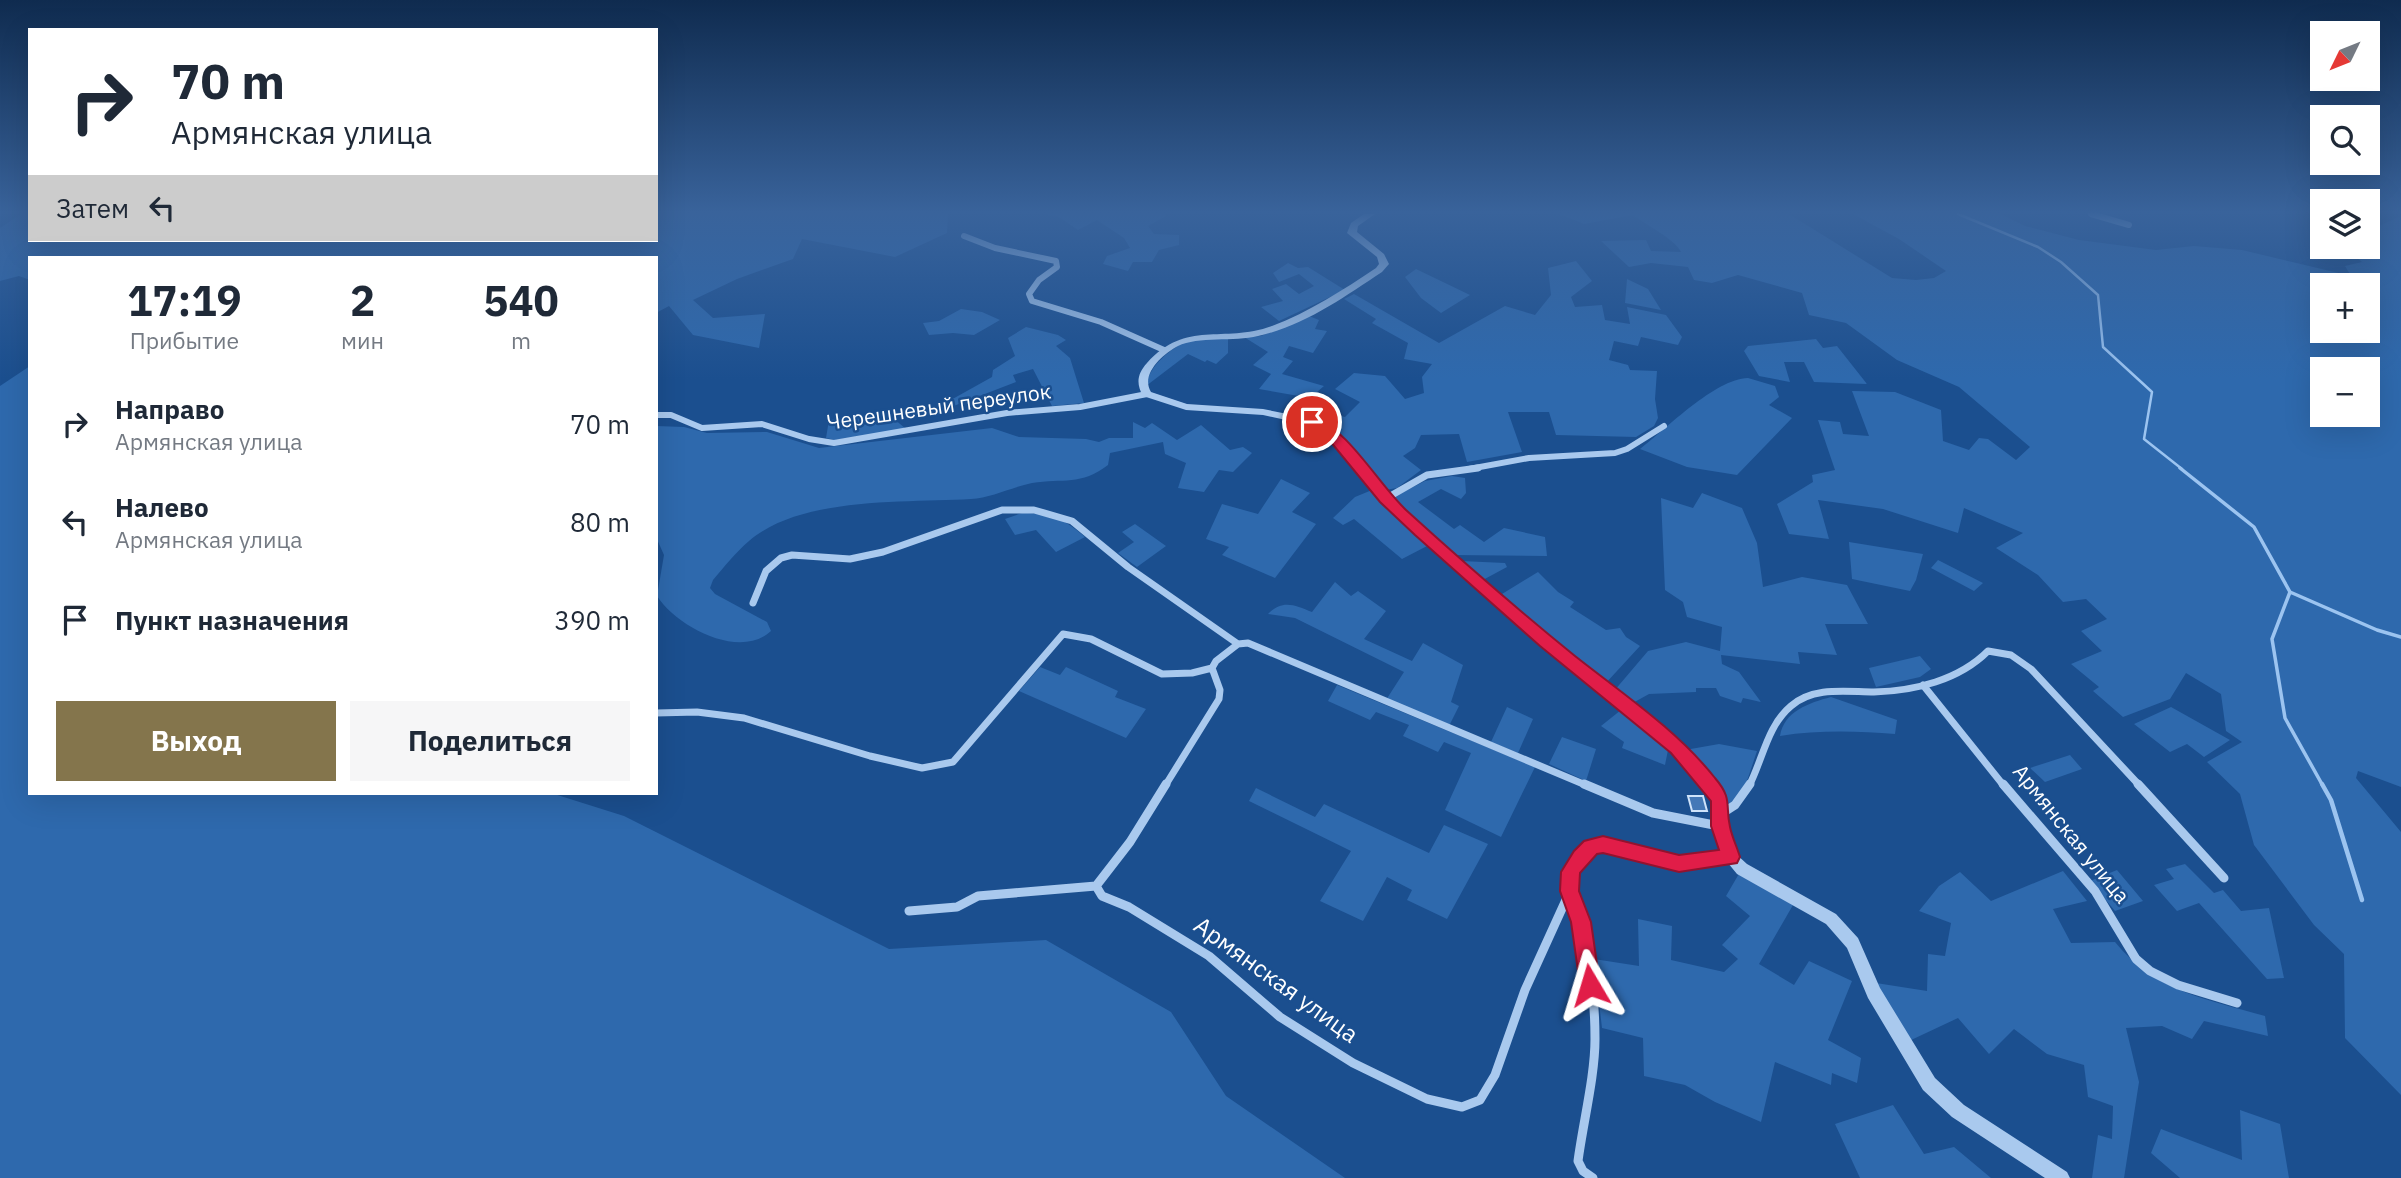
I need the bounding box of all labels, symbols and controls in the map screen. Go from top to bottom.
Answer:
north arrow [2310,21,2380,91]
map controls [2310,21,2380,427]
text: 70 m [171,49,285,112]
icon: right [56,56,147,147]
button: search [2310,105,2380,175]
text: Армянская улица [171,111,432,153]
icon: left [143,189,181,227]
button: layers [2310,189,2380,259]
text: Затем [56,191,129,225]
text: 17:19 [127,273,242,328]
text: 2 [350,273,375,328]
text: 540 [483,273,559,328]
button: + [2310,273,2380,343]
text: Прибытие [130,325,239,355]
text: мин [341,325,384,355]
text: m [511,325,531,355]
button: − [2310,357,2380,427]
street label: Черешневый переулок [825,376,1053,436]
text: Направо [115,392,224,426]
pin [1282,392,1342,452]
icon: arrive [1293,403,1331,441]
icon: right [56,405,94,443]
text: 70 m [570,407,630,441]
text: Армянская улица [115,426,303,456]
text: Налево [115,490,209,524]
icon: left [56,503,94,541]
text: 80 m [570,505,630,539]
text: Армянская улица [115,524,303,554]
icon: arrive [56,601,94,639]
text: Пункт назначения [115,603,349,637]
text: 390 m [554,603,630,637]
button: Выход [56,701,336,781]
button: Поделиться [350,701,630,781]
street label: Армянская улица [2007,758,2137,909]
street label: Армянская улица [1188,909,1365,1050]
position arrow [1553,948,1627,1022]

